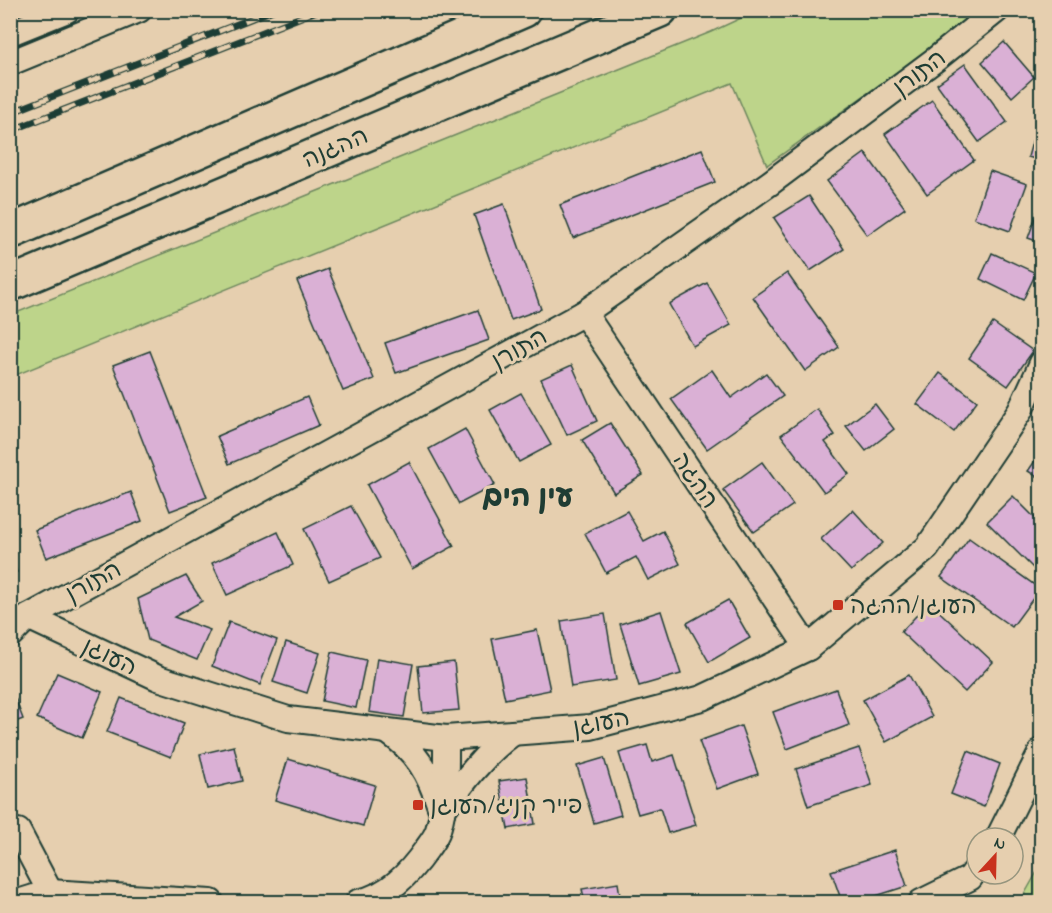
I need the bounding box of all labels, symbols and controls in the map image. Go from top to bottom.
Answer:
street label: התורן [886,42,955,106]
street label: ההגנה [298,120,374,179]
street label: התורן [486,321,555,380]
street label: ההגה [662,446,726,517]
district label: עין הים [482,477,574,521]
street label: התורן [60,554,129,613]
place label: העוגן/ההגה [850,590,977,625]
marker: העוגן/ההגה [831,598,845,612]
street label: העוגן [75,630,143,686]
street label: העוגן [570,702,633,747]
place label: פייר קניג/העוגן [430,790,582,825]
marker: פייר קניג/העוגן [411,798,425,812]
north arrow [965,826,1025,886]
text: N [990,831,1010,857]

